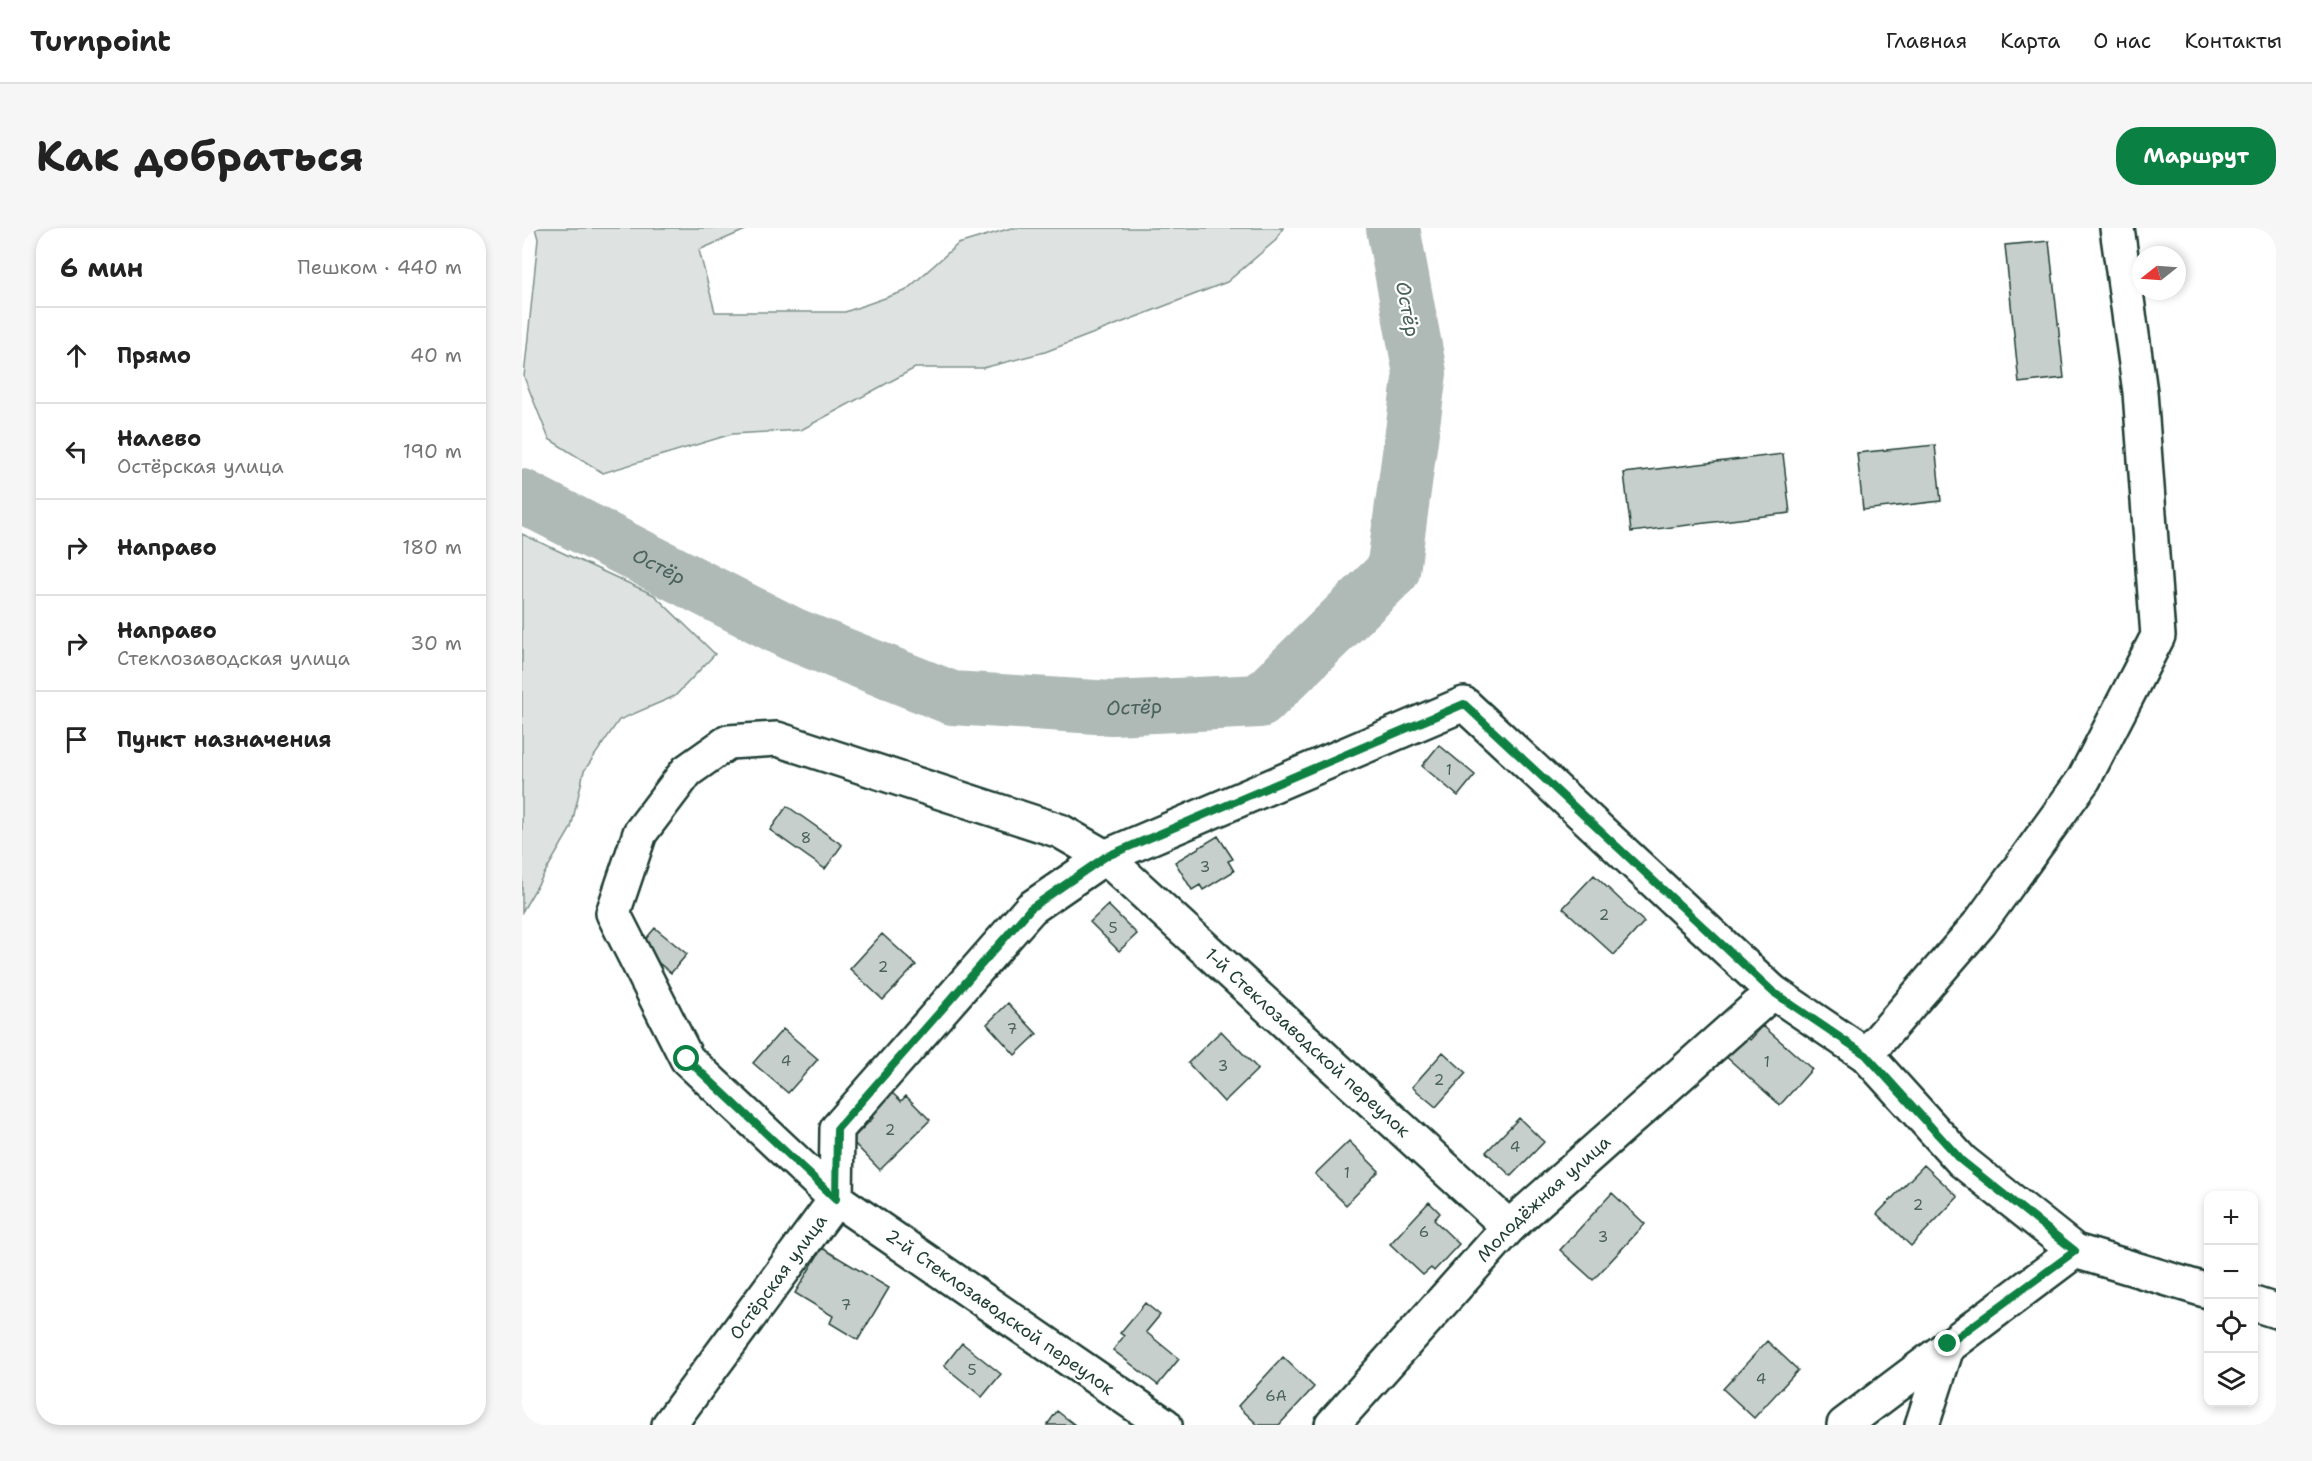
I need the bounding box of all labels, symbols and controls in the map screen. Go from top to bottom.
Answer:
text: Turnpoint [30,22,171,60]
text: Главная [1886,27,1967,55]
text: Карта [2000,27,2060,55]
text: О нас [2093,27,2151,55]
text: Контакты [2184,27,2282,55]
button: Маршрут [2116,127,2276,185]
text: Как добраться [36,128,364,184]
north arrow [2132,246,2186,300]
text: 6 мин [60,250,143,285]
text: Пешком · 440 m [298,254,462,280]
water label: Остёр [1390,279,1426,339]
icon: ahead [60,339,93,372]
text: Прямо [117,341,191,370]
text: 40 m [410,342,462,368]
text: Налево [117,424,201,453]
icon: left [60,435,93,468]
text: 190 m [403,438,462,464]
text: Остёрская улица [117,453,284,479]
icon: right [60,531,93,564]
text: Направо [117,533,217,562]
text: 180 m [402,534,462,560]
water label: Остёр [628,542,690,590]
text: Направо [117,616,217,645]
icon: right [60,627,93,660]
text: 30 m [410,630,462,656]
text: Стеклозаводская улица [117,645,350,671]
water label: Остёр [1105,693,1163,721]
icon: arrive [60,723,93,756]
text: Пункт назначения [117,725,331,754]
house number: 1 [1446,760,1452,780]
house number: 8 [801,828,811,848]
house number: 3 [1200,857,1210,877]
house number: 2 [1599,905,1609,925]
house number: 5 [1108,918,1118,938]
street label: 1-й Стеклозаводской переулок [1200,942,1416,1143]
house number: 2 [878,957,888,977]
house number: 7 [1007,1019,1017,1039]
route start [673,1045,699,1071]
house number: 4 [781,1051,791,1071]
house number: 1 [1764,1052,1770,1072]
house number: 3 [1218,1056,1228,1076]
house number: 2 [1434,1070,1444,1090]
house number: 2 [885,1120,895,1140]
street label: Молодёжная улица [1471,1130,1616,1267]
house number: 4 [1510,1137,1520,1157]
house number: 1 [1344,1163,1350,1183]
map controls [2204,1191,2258,1407]
button: + [2204,1191,2258,1245]
house number: 2 [1913,1195,1923,1215]
street label: Остёрская улица [724,1210,833,1344]
house number: 6 [1419,1222,1429,1242]
street label: 2-й Стеклозаводской переулок [881,1223,1120,1401]
house number: 3 [1598,1227,1608,1247]
button: − [2204,1245,2258,1299]
house number: 7 [841,1295,851,1315]
button: locate [2204,1299,2258,1353]
route end [1934,1330,1960,1356]
button: layers [2204,1353,2258,1407]
house number: 5 [967,1360,977,1380]
house number: 4 [1756,1369,1766,1389]
house number: 6А [1265,1386,1287,1406]

